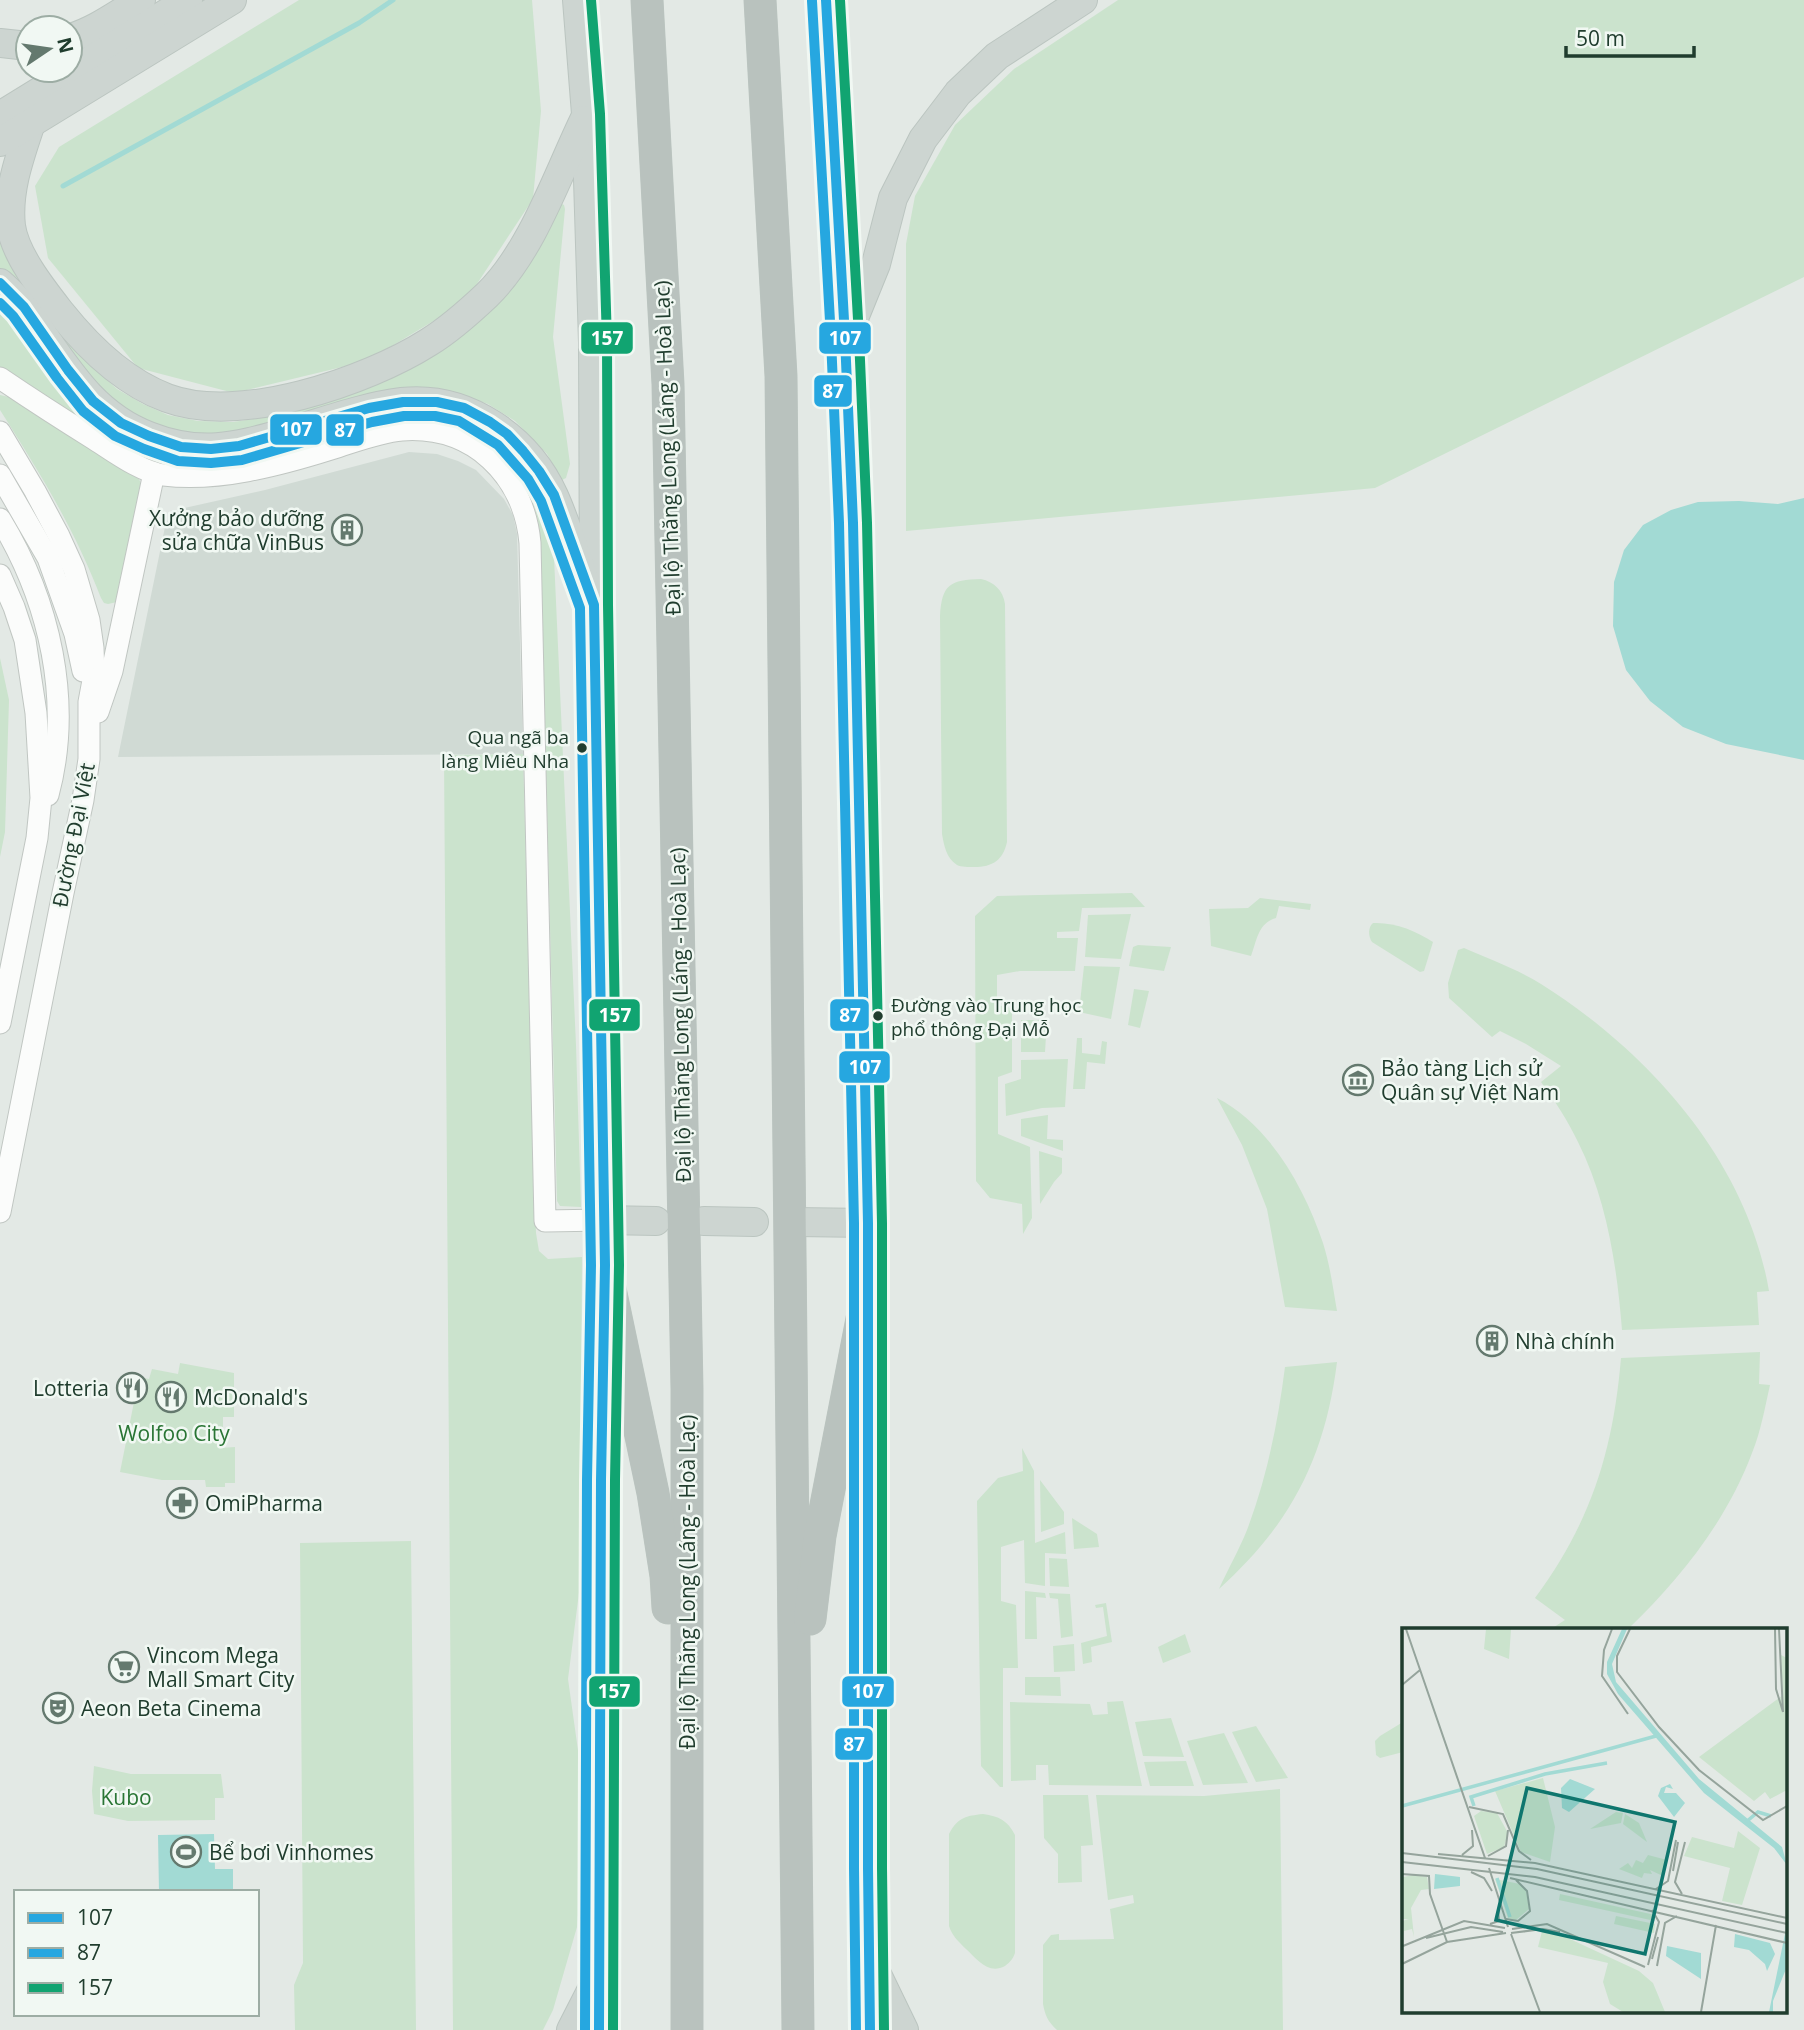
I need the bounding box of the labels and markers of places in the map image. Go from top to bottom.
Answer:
place label: Xưởng bảo dưỡng sửa chữa VinBus [149,504,324,556]
building icon: Xưởng bảo dưỡng sửa chữa VinBus [330,513,364,547]
place label: Qua ngã ba làng Miêu Nha [441,724,569,774]
marker: Qua ngã ba làng Miêu Nha [575,741,589,755]
place label: Đường vào Trung học phổ thông Đại Mỗ [891,992,1081,1042]
marker: Đường vào Trung học phổ thông Đại Mỗ [871,1009,885,1023]
place label: Bảo tàng Lịch sử Quân sự Việt Nam [1381,1054,1559,1106]
museum icon: Bảo tàng Lịch sử Quân sự Việt Nam [1341,1063,1375,1097]
building icon: Nhà chính [1475,1324,1509,1358]
place label: Nhà chính [1515,1327,1615,1355]
restaurant icon: Lotteria [115,1371,149,1405]
place label: Lotteria [33,1374,109,1402]
restaurant icon: McDonald's [154,1380,188,1414]
place label: McDonald's [194,1383,308,1411]
pharmacy icon: OmiPharma [165,1486,199,1520]
place label: OmiPharma [205,1489,323,1517]
place label: Vincom Mega Mall Smart City [147,1641,295,1693]
supermarket icon: Vincom Mega Mall Smart City [107,1650,141,1684]
theatre icon: Aeon Beta Cinema [41,1691,75,1725]
place label: Aeon Beta Cinema [81,1694,261,1722]
sports icon: Bể bơi Vinhomes [169,1835,203,1869]
place label: Bể bơi Vinhomes [209,1838,374,1866]

